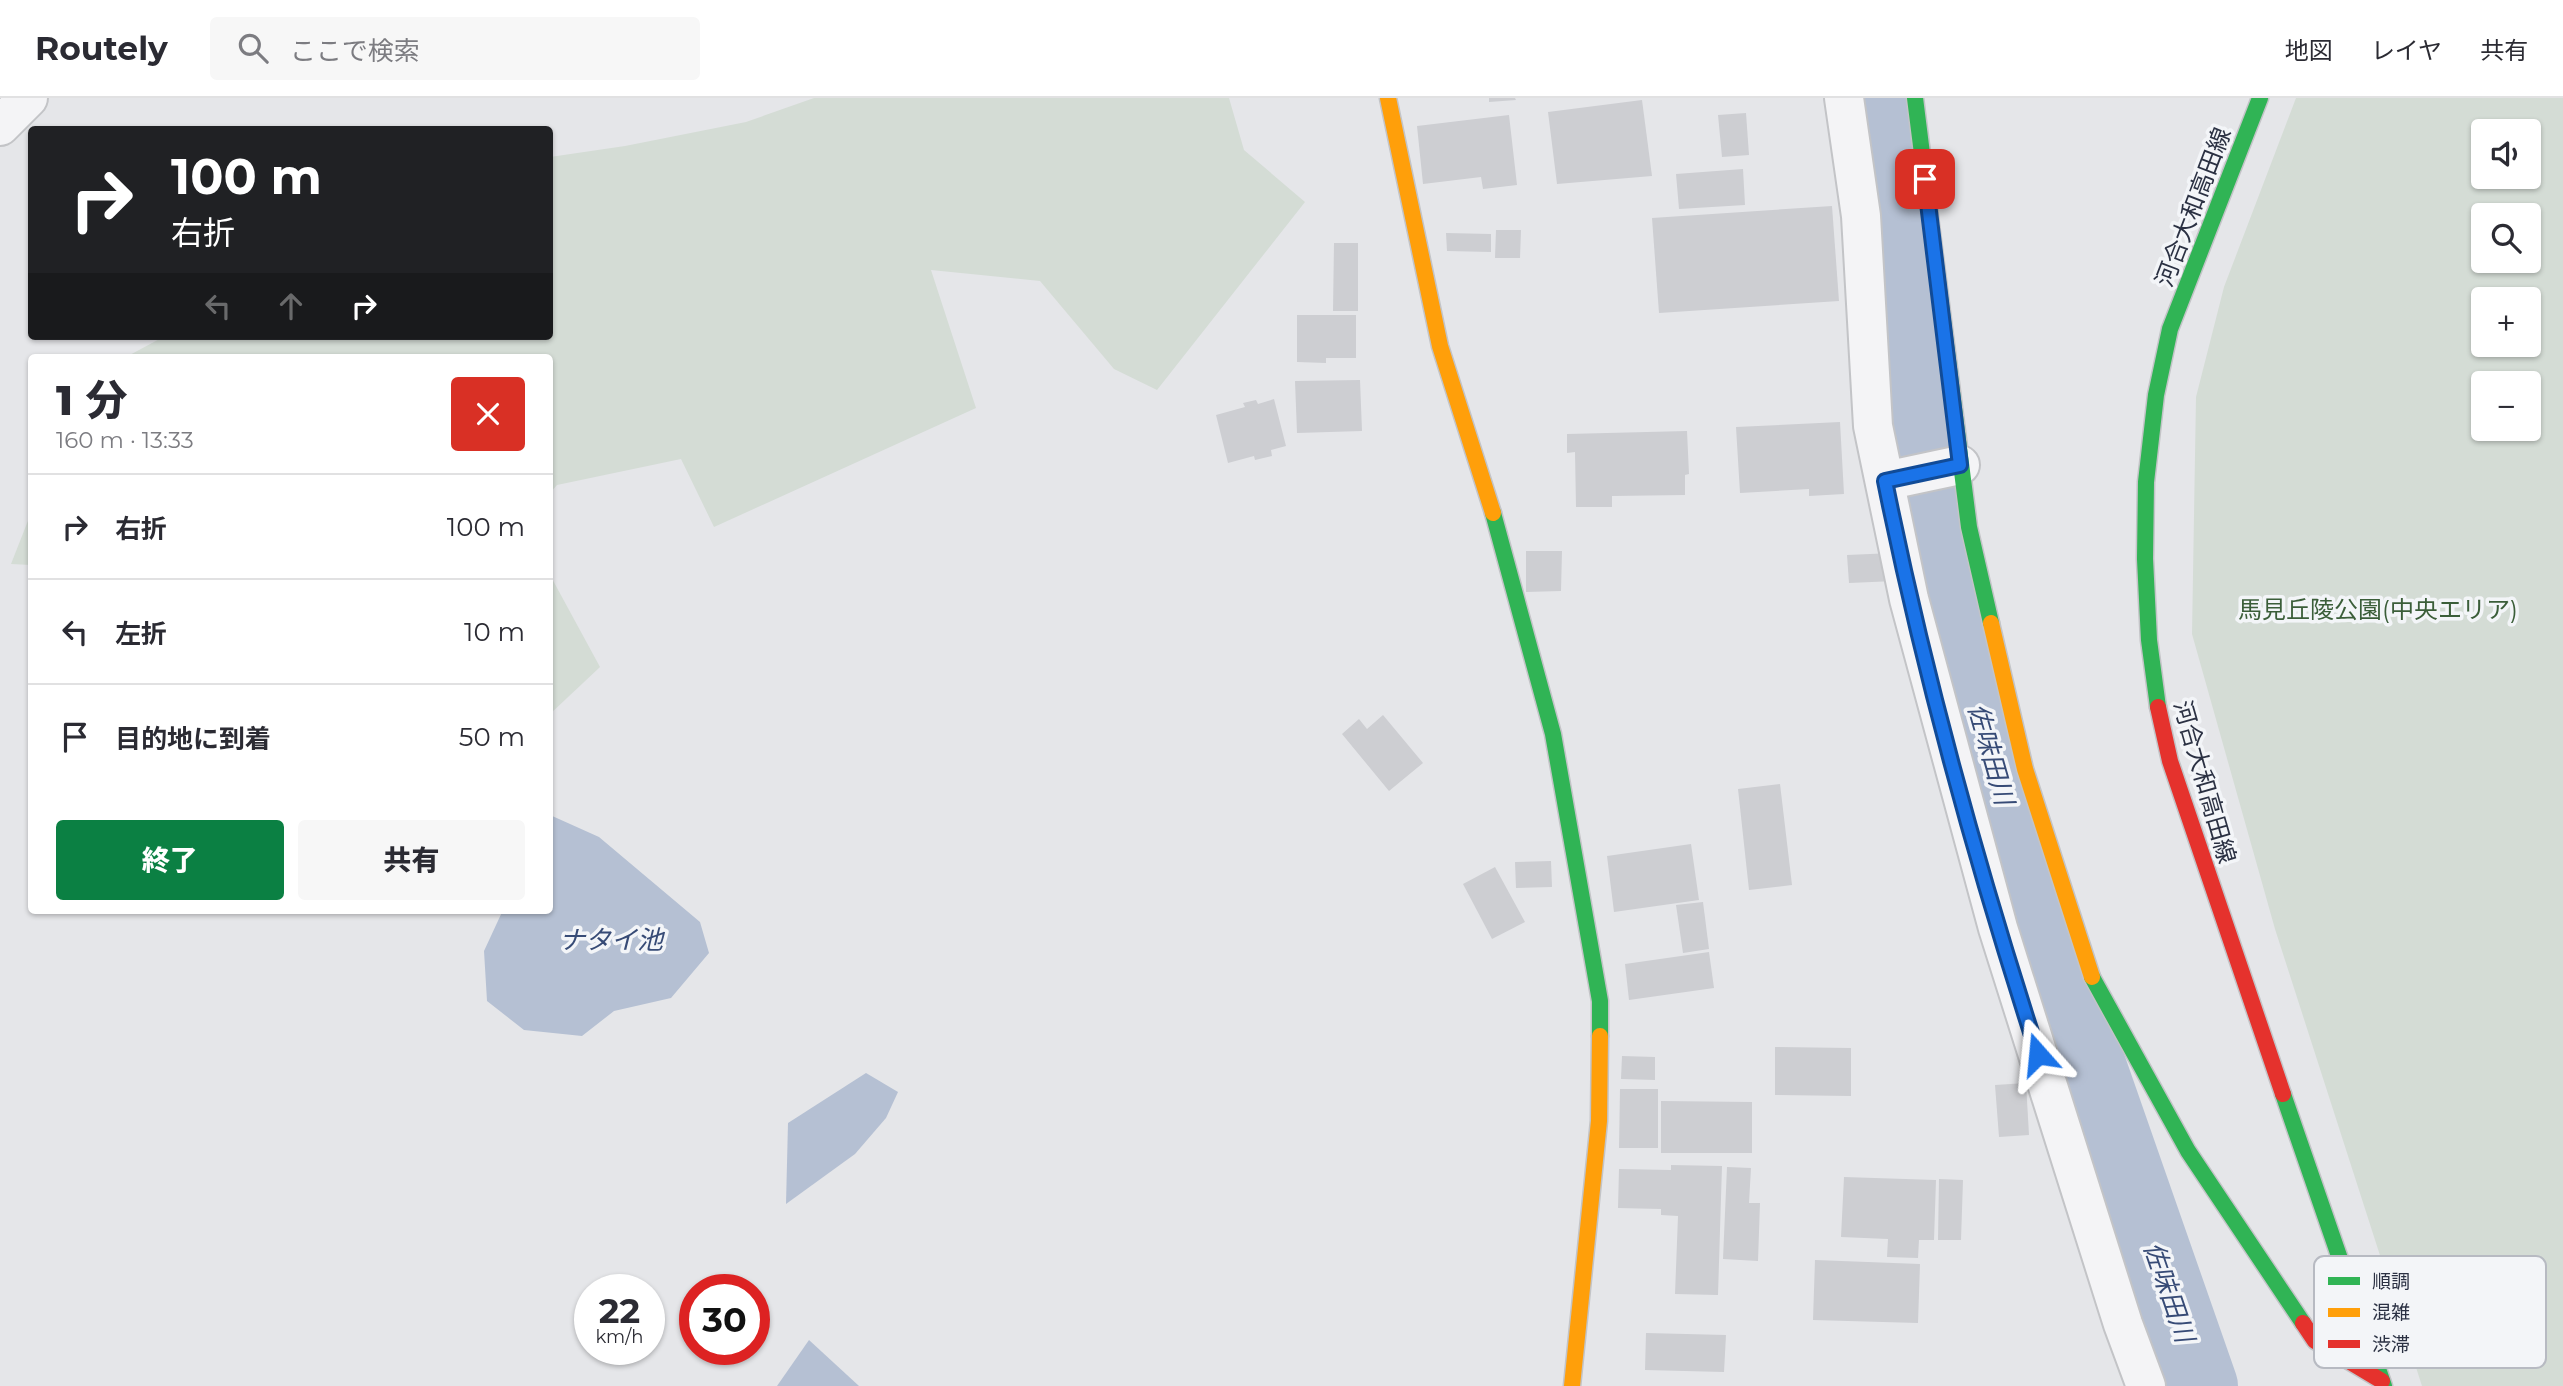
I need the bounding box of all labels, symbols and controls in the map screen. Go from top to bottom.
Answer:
search box [210,17,700,80]
text: Routely [35,28,168,68]
icon: search [234,29,272,67]
text: ここで検索 [290,35,420,67]
text: 地図 [2285,36,2333,65]
text: レイヤ [2371,36,2442,65]
text: 共有 [2480,36,2528,65]
map controls [2471,119,2541,441]
button: sound [2471,119,2541,189]
street label: 河合大和高田線 [2149,123,2237,291]
text: 100 m [171,147,322,206]
pin [1895,149,1955,209]
icon: right [56,154,147,245]
icon: arrive [1906,160,1944,198]
button: search [2471,203,2541,273]
text: 右折 [171,213,235,252]
icon: left [199,287,237,325]
icon: ahead [272,287,310,325]
icon: right [345,287,383,325]
button: + [2471,287,2541,357]
button: − [2471,371,2541,441]
text: 1 分 [56,374,127,426]
button: close [451,377,525,451]
text: 160 m · 13:33 [56,426,194,454]
icon: right [56,508,94,546]
text: 100 m [447,511,525,543]
text: 右折 [115,513,167,545]
park label: 馬見丘陵公園(中央エリア) [2238,595,2518,624]
icon: left [56,613,94,651]
text: 10 m [464,616,525,648]
text: 左折 [115,618,167,650]
street label: 河合大和高田線 [2168,697,2242,867]
water label: 佐味田川 [1961,700,2022,811]
icon: arrive [56,718,94,756]
text: 50 m [459,721,525,753]
text: 目的地に到着 [115,723,271,755]
button: 終了 [56,820,284,900]
button: 共有 [298,820,525,900]
water label: ナタイ池 [559,924,666,956]
position arrow [2001,1017,2075,1091]
water label: 佐味田川 [2137,1238,2202,1349]
legend [2314,1256,2546,1368]
text: 順調 [2372,1270,2410,1293]
speed limit sign: 30 [679,1274,770,1365]
text: 22 [599,1289,640,1332]
text: 混雑 [2372,1301,2410,1324]
text: km/h [595,1326,644,1348]
text: 渋滞 [2372,1333,2410,1356]

